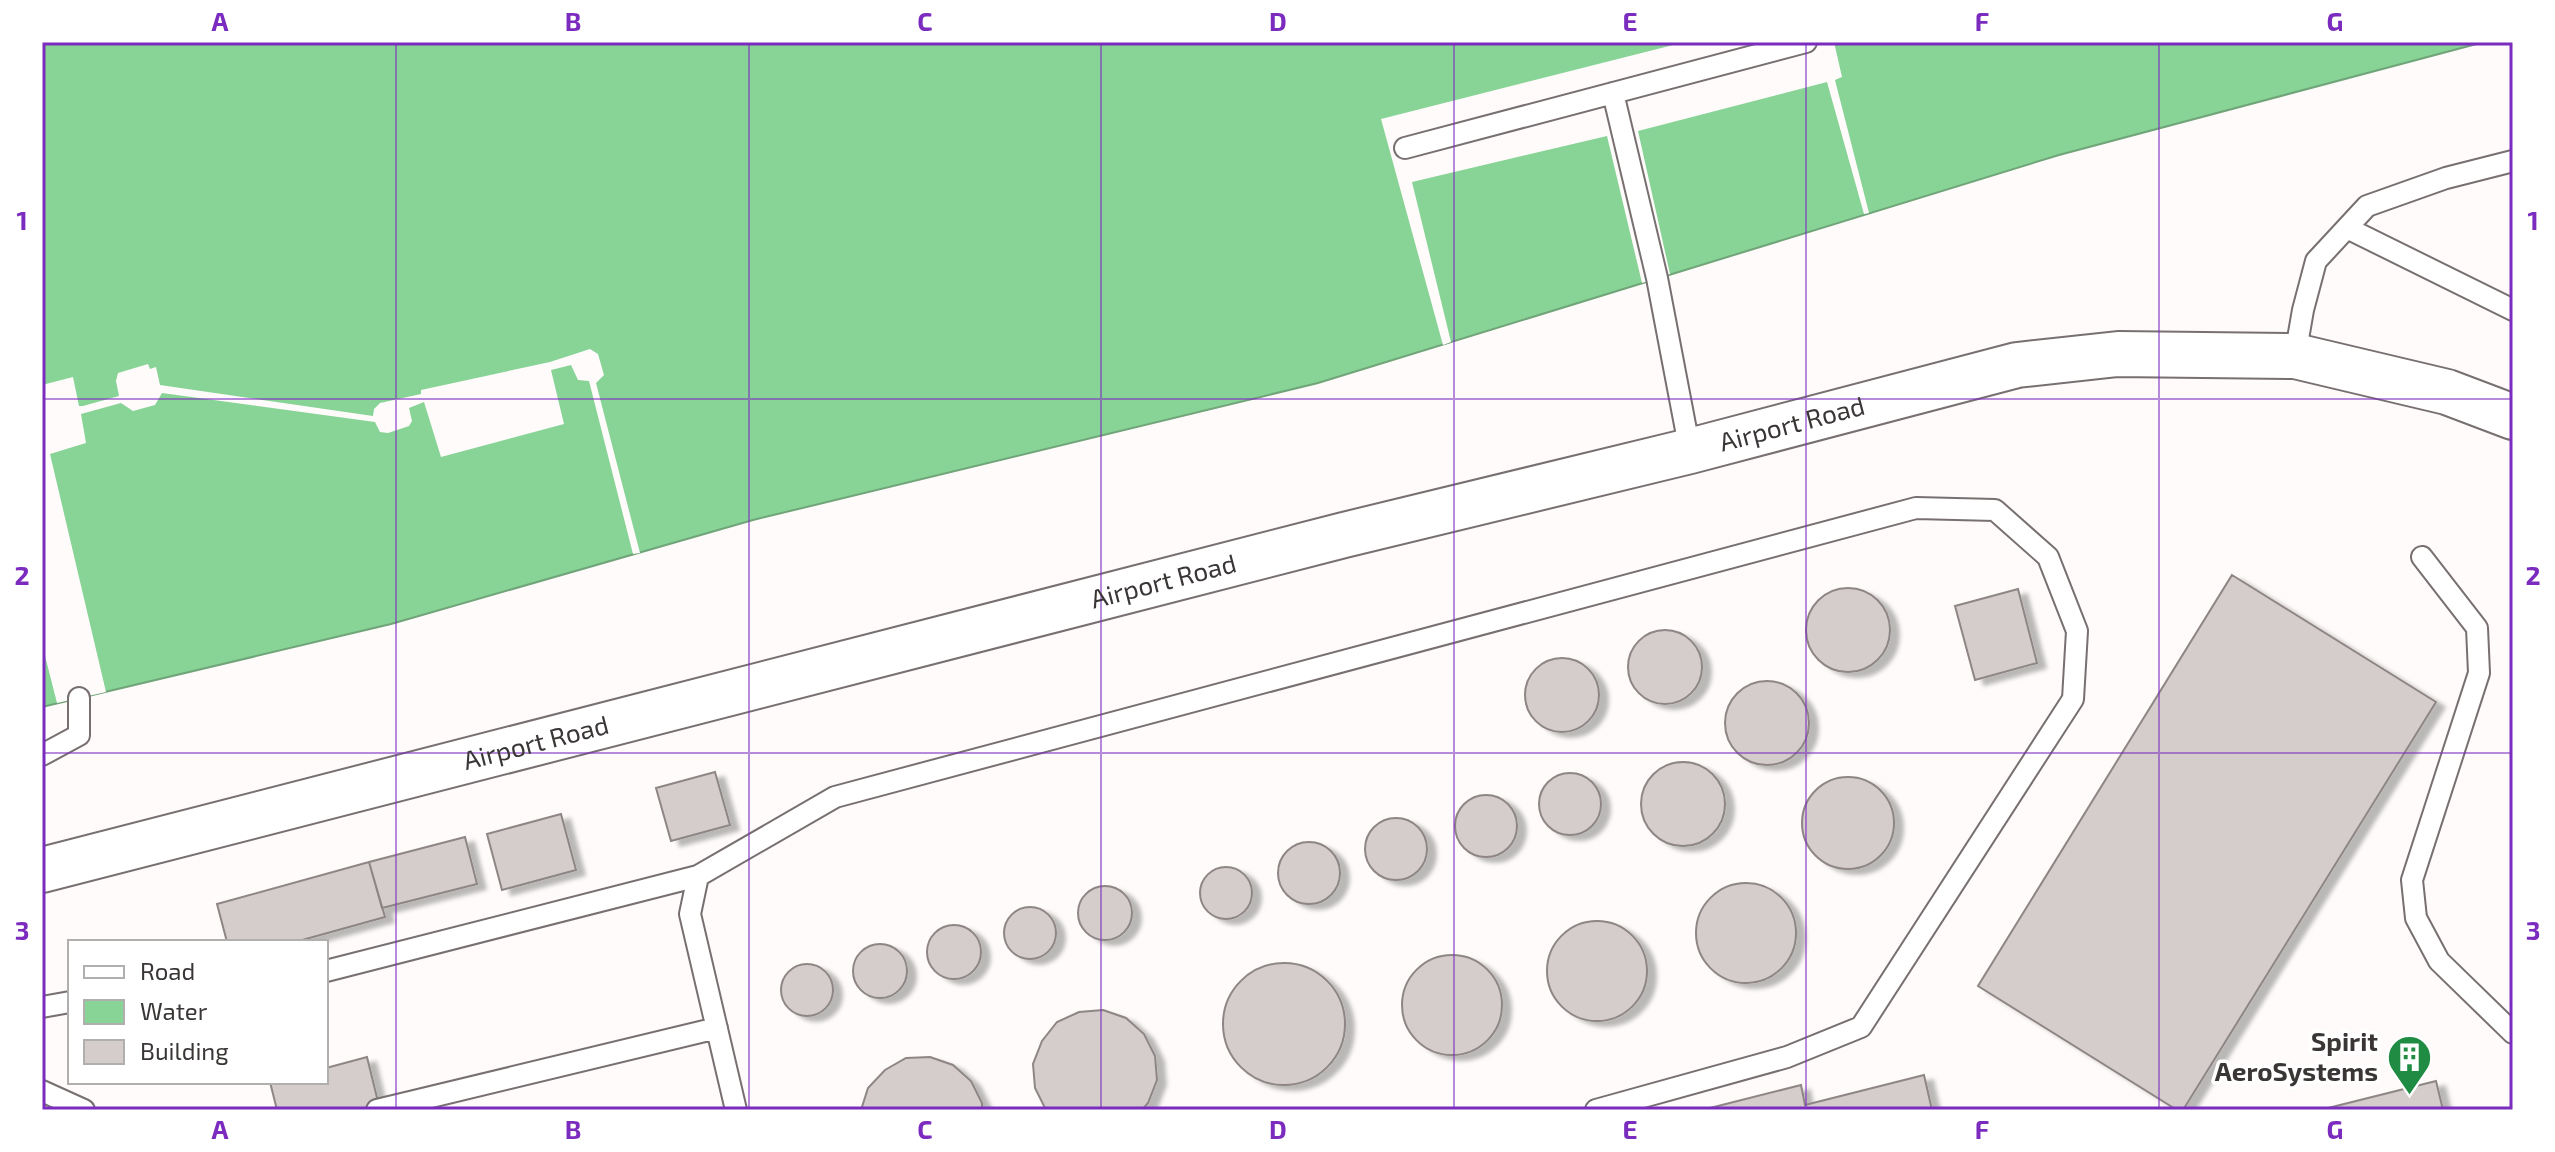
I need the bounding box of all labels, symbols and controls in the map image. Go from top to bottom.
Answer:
text: A [212,5,229,36]
text: B [565,5,581,36]
text: C [917,5,933,36]
text: D [1269,5,1287,36]
text: E [1622,5,1638,36]
text: F [1975,5,1989,36]
text: G [2327,5,2343,36]
text: 1 [16,204,28,235]
text: 1 [2527,204,2539,235]
street label: Airport Road [1716,389,1868,457]
street label: Airport Road [1087,546,1239,614]
text: 2 [14,559,30,590]
text: 2 [2525,559,2541,590]
street label: Airport Road [460,708,612,775]
text: 3 [15,914,29,945]
text: 3 [2526,914,2540,945]
legend [68,940,328,1084]
text: Road [140,956,195,985]
text: Water [140,996,208,1025]
place label: Spirit AeroSystems [2215,1025,2378,1087]
building icon: Spirit AeroSystems [2385,1033,2433,1096]
text: Building [140,1036,229,1065]
text: A [212,1113,229,1144]
text: B [565,1113,581,1144]
text: C [917,1113,933,1144]
text: D [1269,1113,1287,1144]
text: E [1622,1113,1638,1144]
text: F [1975,1113,1989,1144]
text: G [2327,1113,2343,1144]

